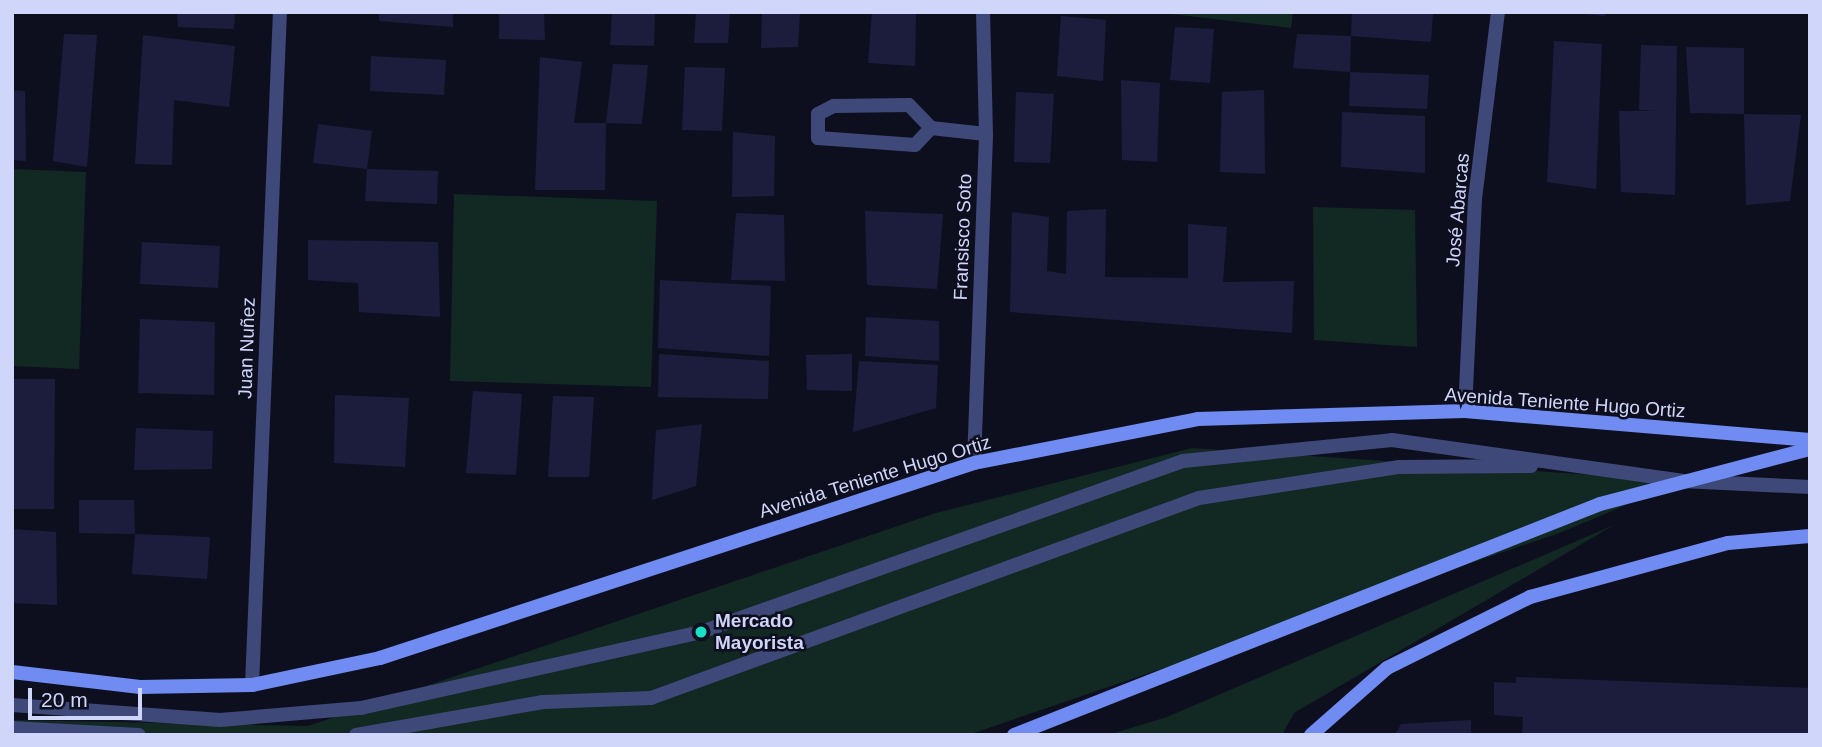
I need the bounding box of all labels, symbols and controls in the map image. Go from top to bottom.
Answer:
street label: José Abarcas [1442,152,1474,268]
street label: Fransisco Soto [949,173,977,301]
street label: Juan Nuñez [234,297,260,399]
street label: Avenida Teniente Hugo Ortiz [1444,383,1686,423]
street label: Avenida Teniente Hugo Ortiz [756,431,994,523]
place label: Mercado Mayorista [715,610,804,654]
marker: Mercado Mayorista [693,624,709,640]
scale bar [32,674,145,718]
text: 20 m [41,688,88,711]

